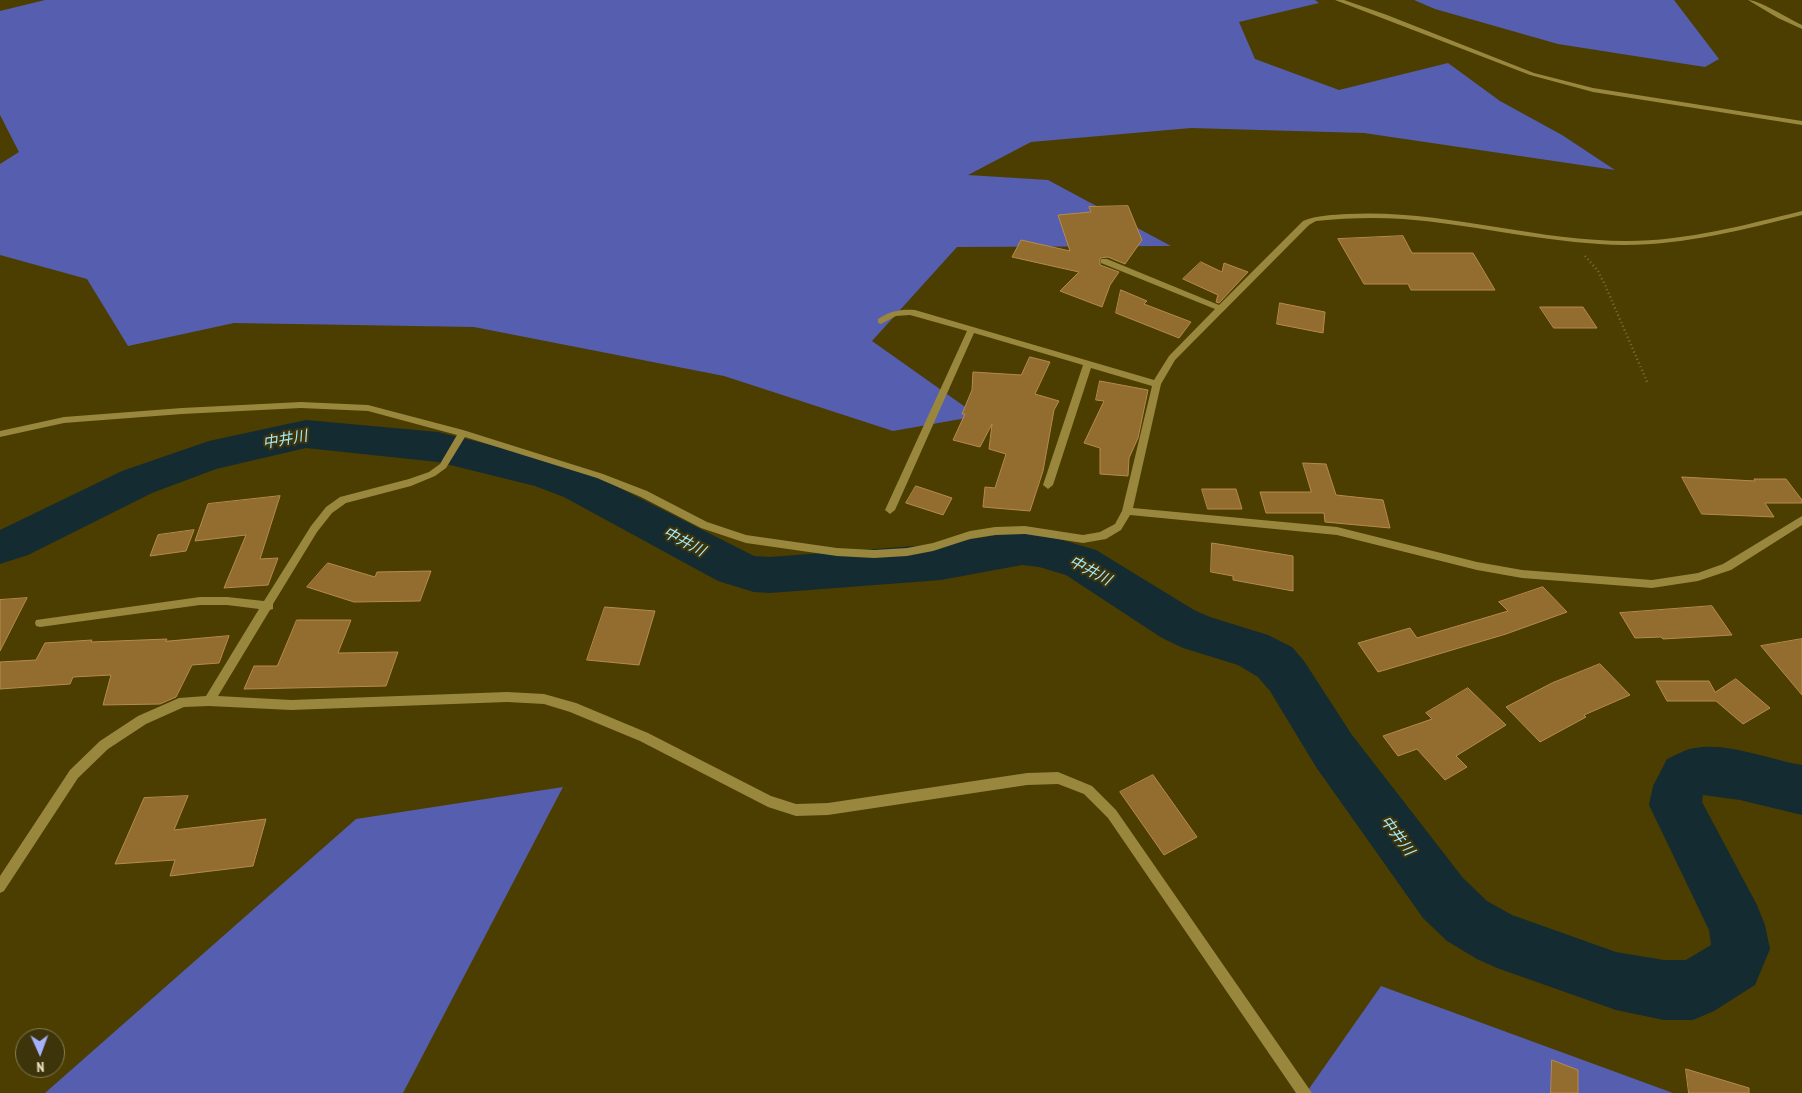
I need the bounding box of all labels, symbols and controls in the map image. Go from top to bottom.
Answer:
water label: 中井川 [261,427,309,453]
water label: 中井川 [660,523,708,561]
water label: 中井川 [1066,552,1114,590]
water label: 中井川 [1376,813,1418,859]
north arrow [15,1028,65,1078]
text: N [36,1058,45,1076]

